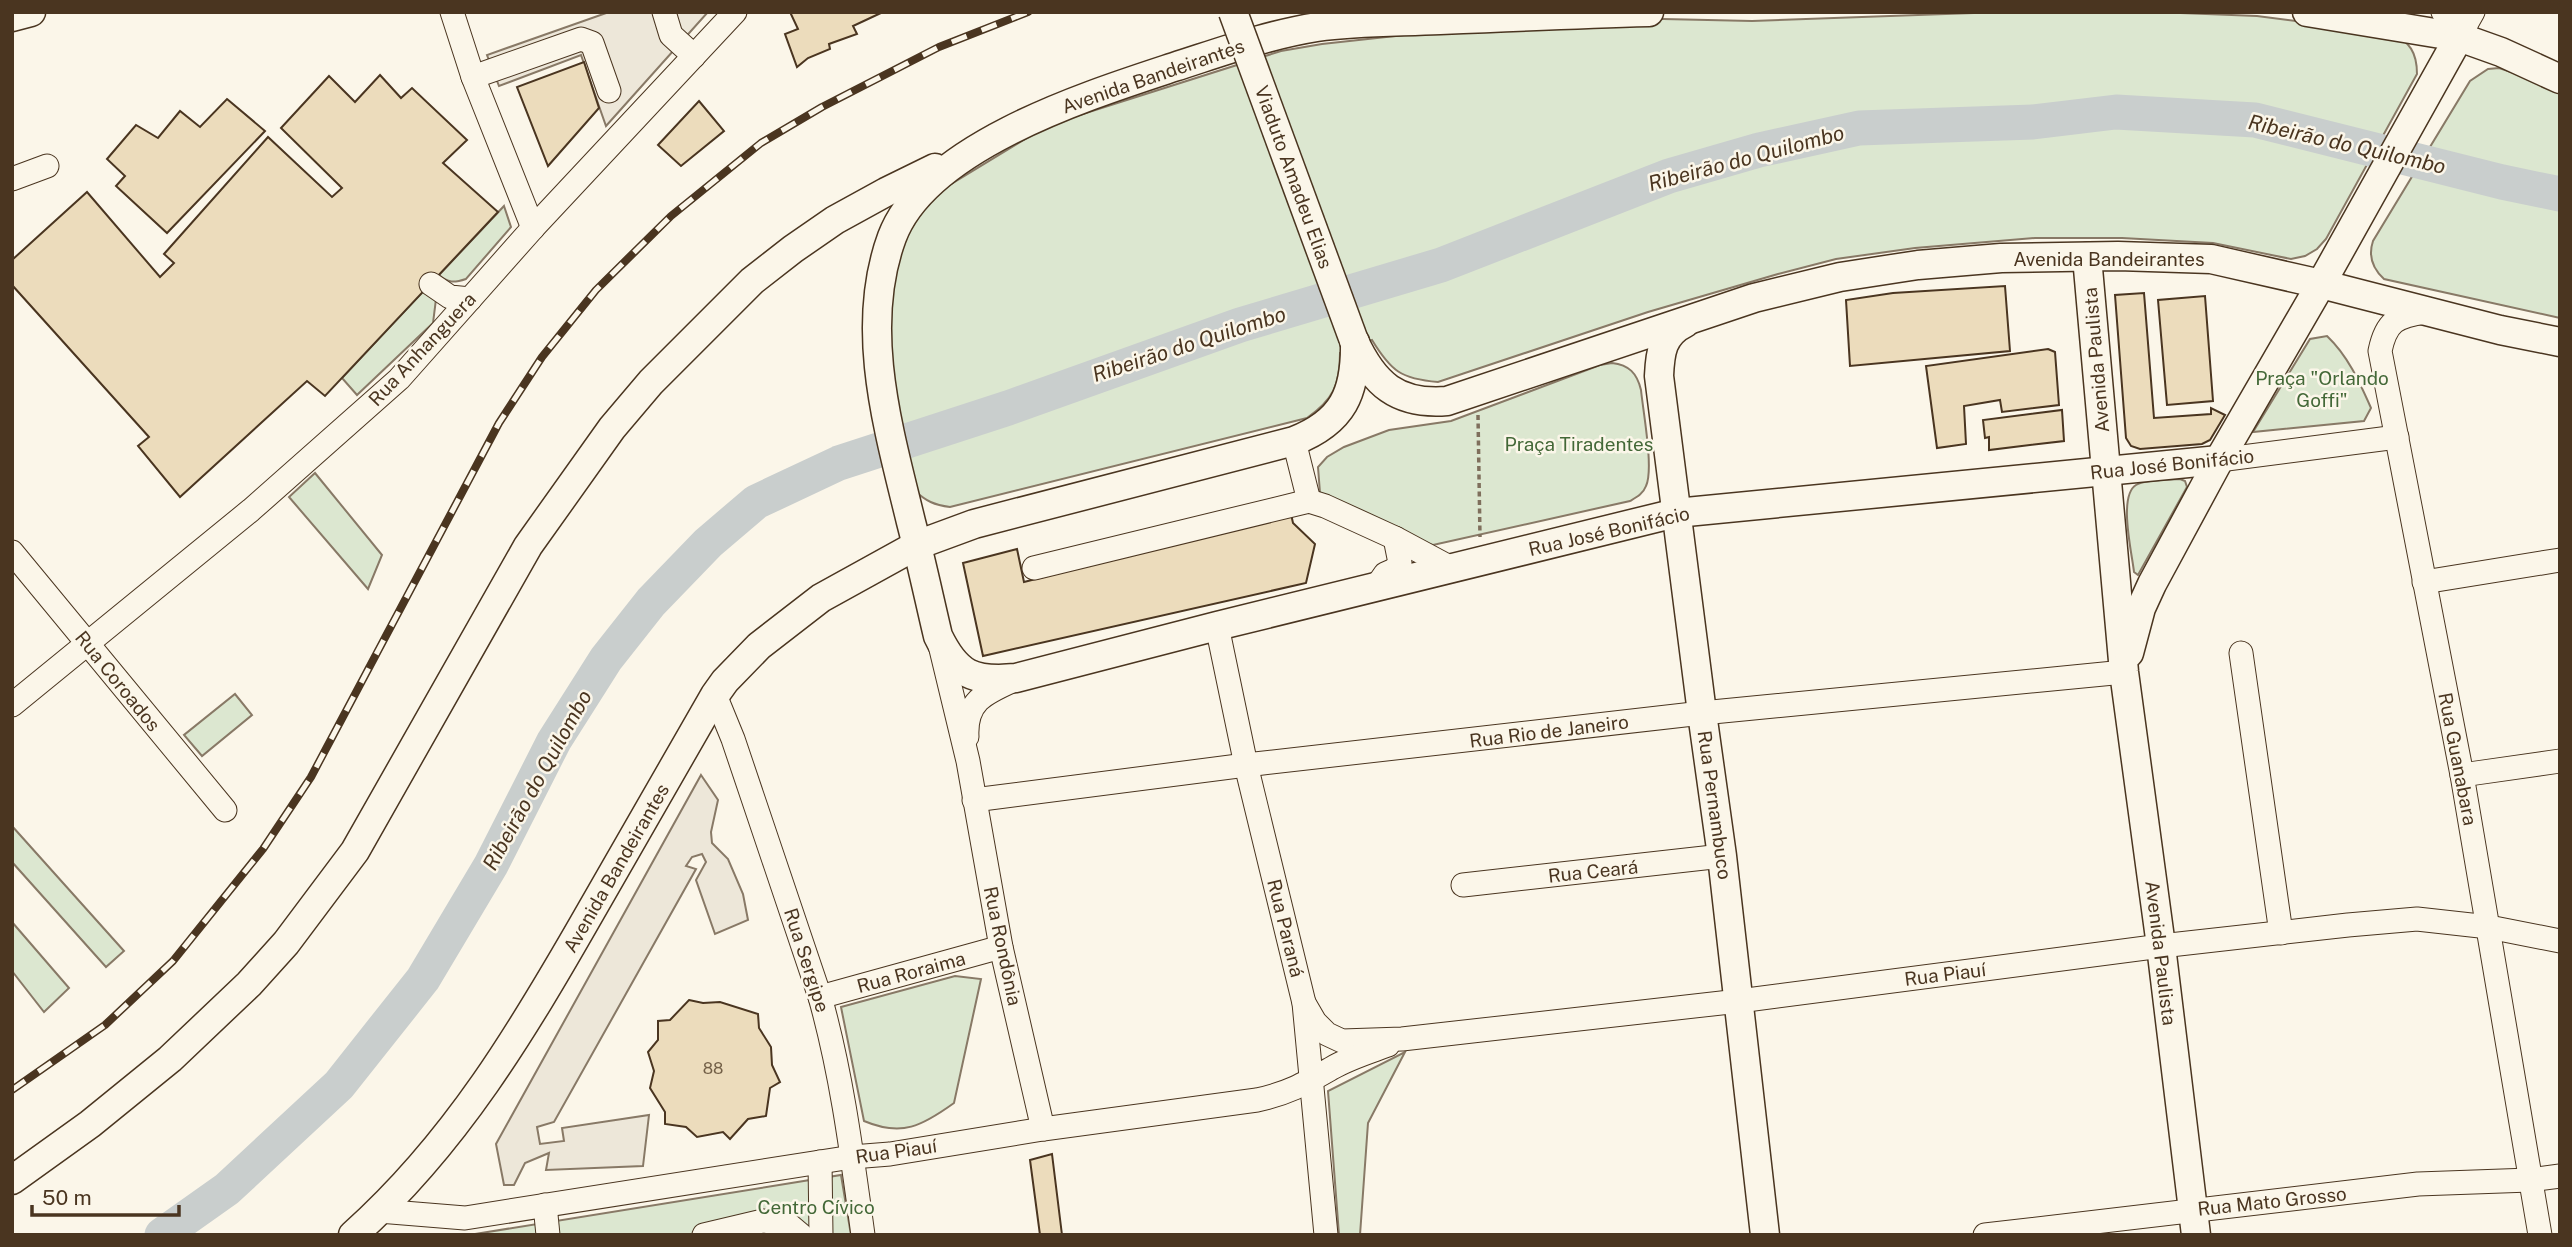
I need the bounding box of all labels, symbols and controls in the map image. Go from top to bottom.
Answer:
street label: Avenida Bandeirantes [1059,34,1247,118]
street label: Viaduto Amadeu Elias [1251,83,1337,271]
water label: Ribeirão do Quilombo [2246,109,2448,179]
water label: Ribeirão do Quilombo [1645,120,1847,196]
street label: Avenida Bandeirantes [2013,248,2205,270]
street label: Avenida Paulista [2079,286,2113,434]
street label: Rua Anhanguera [364,288,480,410]
water label: Ribeirão do Quilombo [1089,301,1289,387]
park label: Praça "Orlando Goffi" [2255,367,2389,411]
park label: Praça Tiradentes [1505,433,1653,455]
street label: Rua José Bonifácio [2089,444,2255,484]
street label: Rua José Bonifácio [1526,502,1692,560]
street label: Rua Coroados [71,626,165,736]
water label: Ribeirão do Quilombo [477,686,597,874]
street label: Rua Guanabara [2434,691,2482,827]
street label: Rua Rio de Janeiro [1468,710,1630,752]
street label: Rua Pernambuco [1694,729,1736,881]
street label: Avenida Bandeirantes [559,780,673,956]
street label: Rua Ceará [1547,855,1639,887]
street label: Rua Paraná [1263,877,1309,979]
street label: Avenida Paulista [2141,879,2181,1027]
street label: Rua Rondônia [980,884,1026,1008]
street label: Rua Sergipe [780,905,834,1015]
street label: Rua Roraima [854,947,968,997]
street label: Rua Piauí [1903,958,1987,990]
house number: 88 [703,1059,723,1078]
street label: Rua Piauí [854,1134,938,1168]
scale bar [32,1174,178,1218]
street label: Rua Mato Grosso [2196,1182,2348,1220]
text: 50 m [42,1185,92,1210]
park label: Centro Cívico [757,1196,875,1218]

